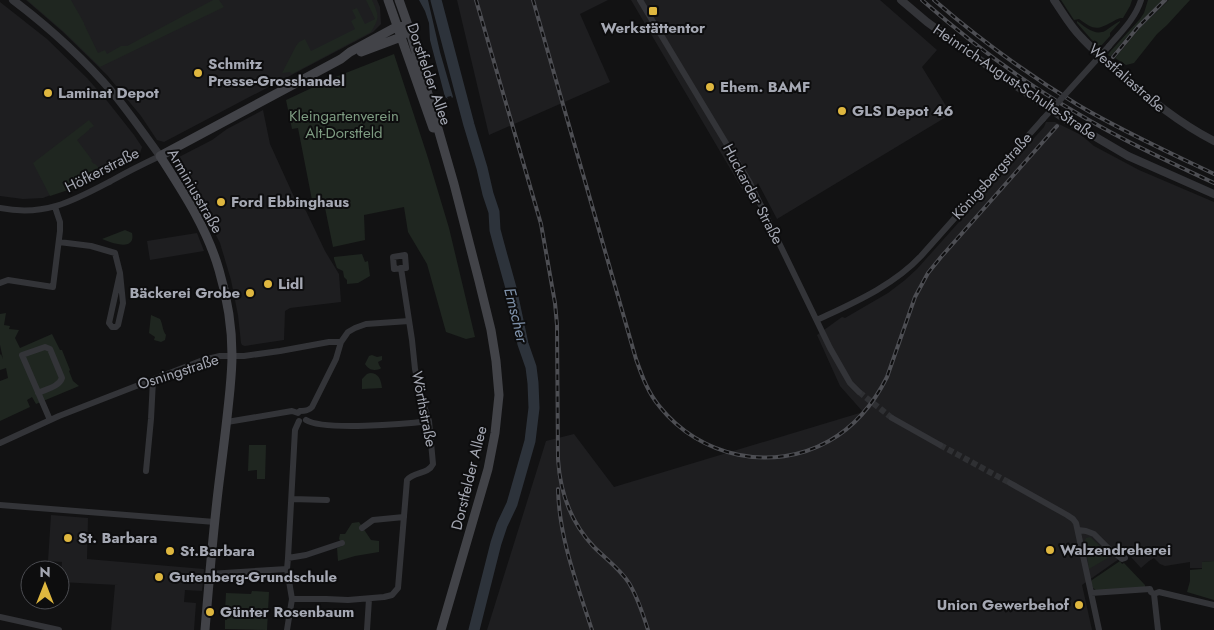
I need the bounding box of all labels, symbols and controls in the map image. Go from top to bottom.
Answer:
marker: Werkstättentor [647,5,659,17]
place label: Werkstättentor [601,17,706,39]
street label: Heinrich-August-Schulte-Straße [929,19,1102,145]
street label: Dorstfelder Allee [401,20,457,128]
street label: Westfaliastraße [1084,38,1170,118]
place label: Schmitz Presse-Grosshandel [208,53,345,92]
marker: Schmitz Presse-Grosshandel [192,67,204,79]
place label: Ehem. BAMF [720,76,810,98]
marker: Ehem. BAMF [704,81,716,93]
place label: Laminat Depot [58,82,159,104]
marker: Laminat Depot [42,87,54,99]
place label: GLS Depot 46 [852,100,953,122]
park label: Kleingartenverein Alt-Dorstfeld [289,105,399,144]
marker: GLS Depot 46 [836,105,848,117]
street label: Königsbergstraße [947,127,1037,224]
street label: Huckarder Straße [717,140,789,248]
street label: Höfkerstraße [61,142,143,198]
street label: Arminiusstraße [162,145,228,238]
place label: Ford Ebbinghaus [231,191,349,213]
marker: Ford Ebbinghaus [215,196,227,208]
place label: Lidl [278,273,303,295]
marker: Lidl [262,278,274,290]
place label: Bäckerei Grobe [129,282,240,304]
water label: Emscher [498,285,534,346]
marker: Bäckerei Grobe [244,287,256,299]
street label: Osningstraße [135,348,222,395]
street label: Wörthstraße [406,369,442,449]
street label: Dorstfelder Allee [445,423,493,532]
place label: St. Barbara [78,527,157,549]
marker: St. Barbara [62,532,74,544]
place label: Walzendreherei [1060,539,1171,561]
place label: St.Barbara [180,540,255,562]
marker: Walzendreherei [1044,544,1056,556]
marker: St.Barbara [164,545,176,557]
north arrow [20,560,70,610]
text: N [39,562,51,582]
place label: Gutenberg-Grundschule [169,566,337,588]
marker: Gutenberg-Grundschule [153,571,165,583]
place label: Union Gewerbehof [937,594,1070,616]
marker: Union Gewerbehof [1073,599,1085,611]
place label: Günter Rosenbaum [220,601,354,623]
marker: Günter Rosenbaum [204,606,216,618]

